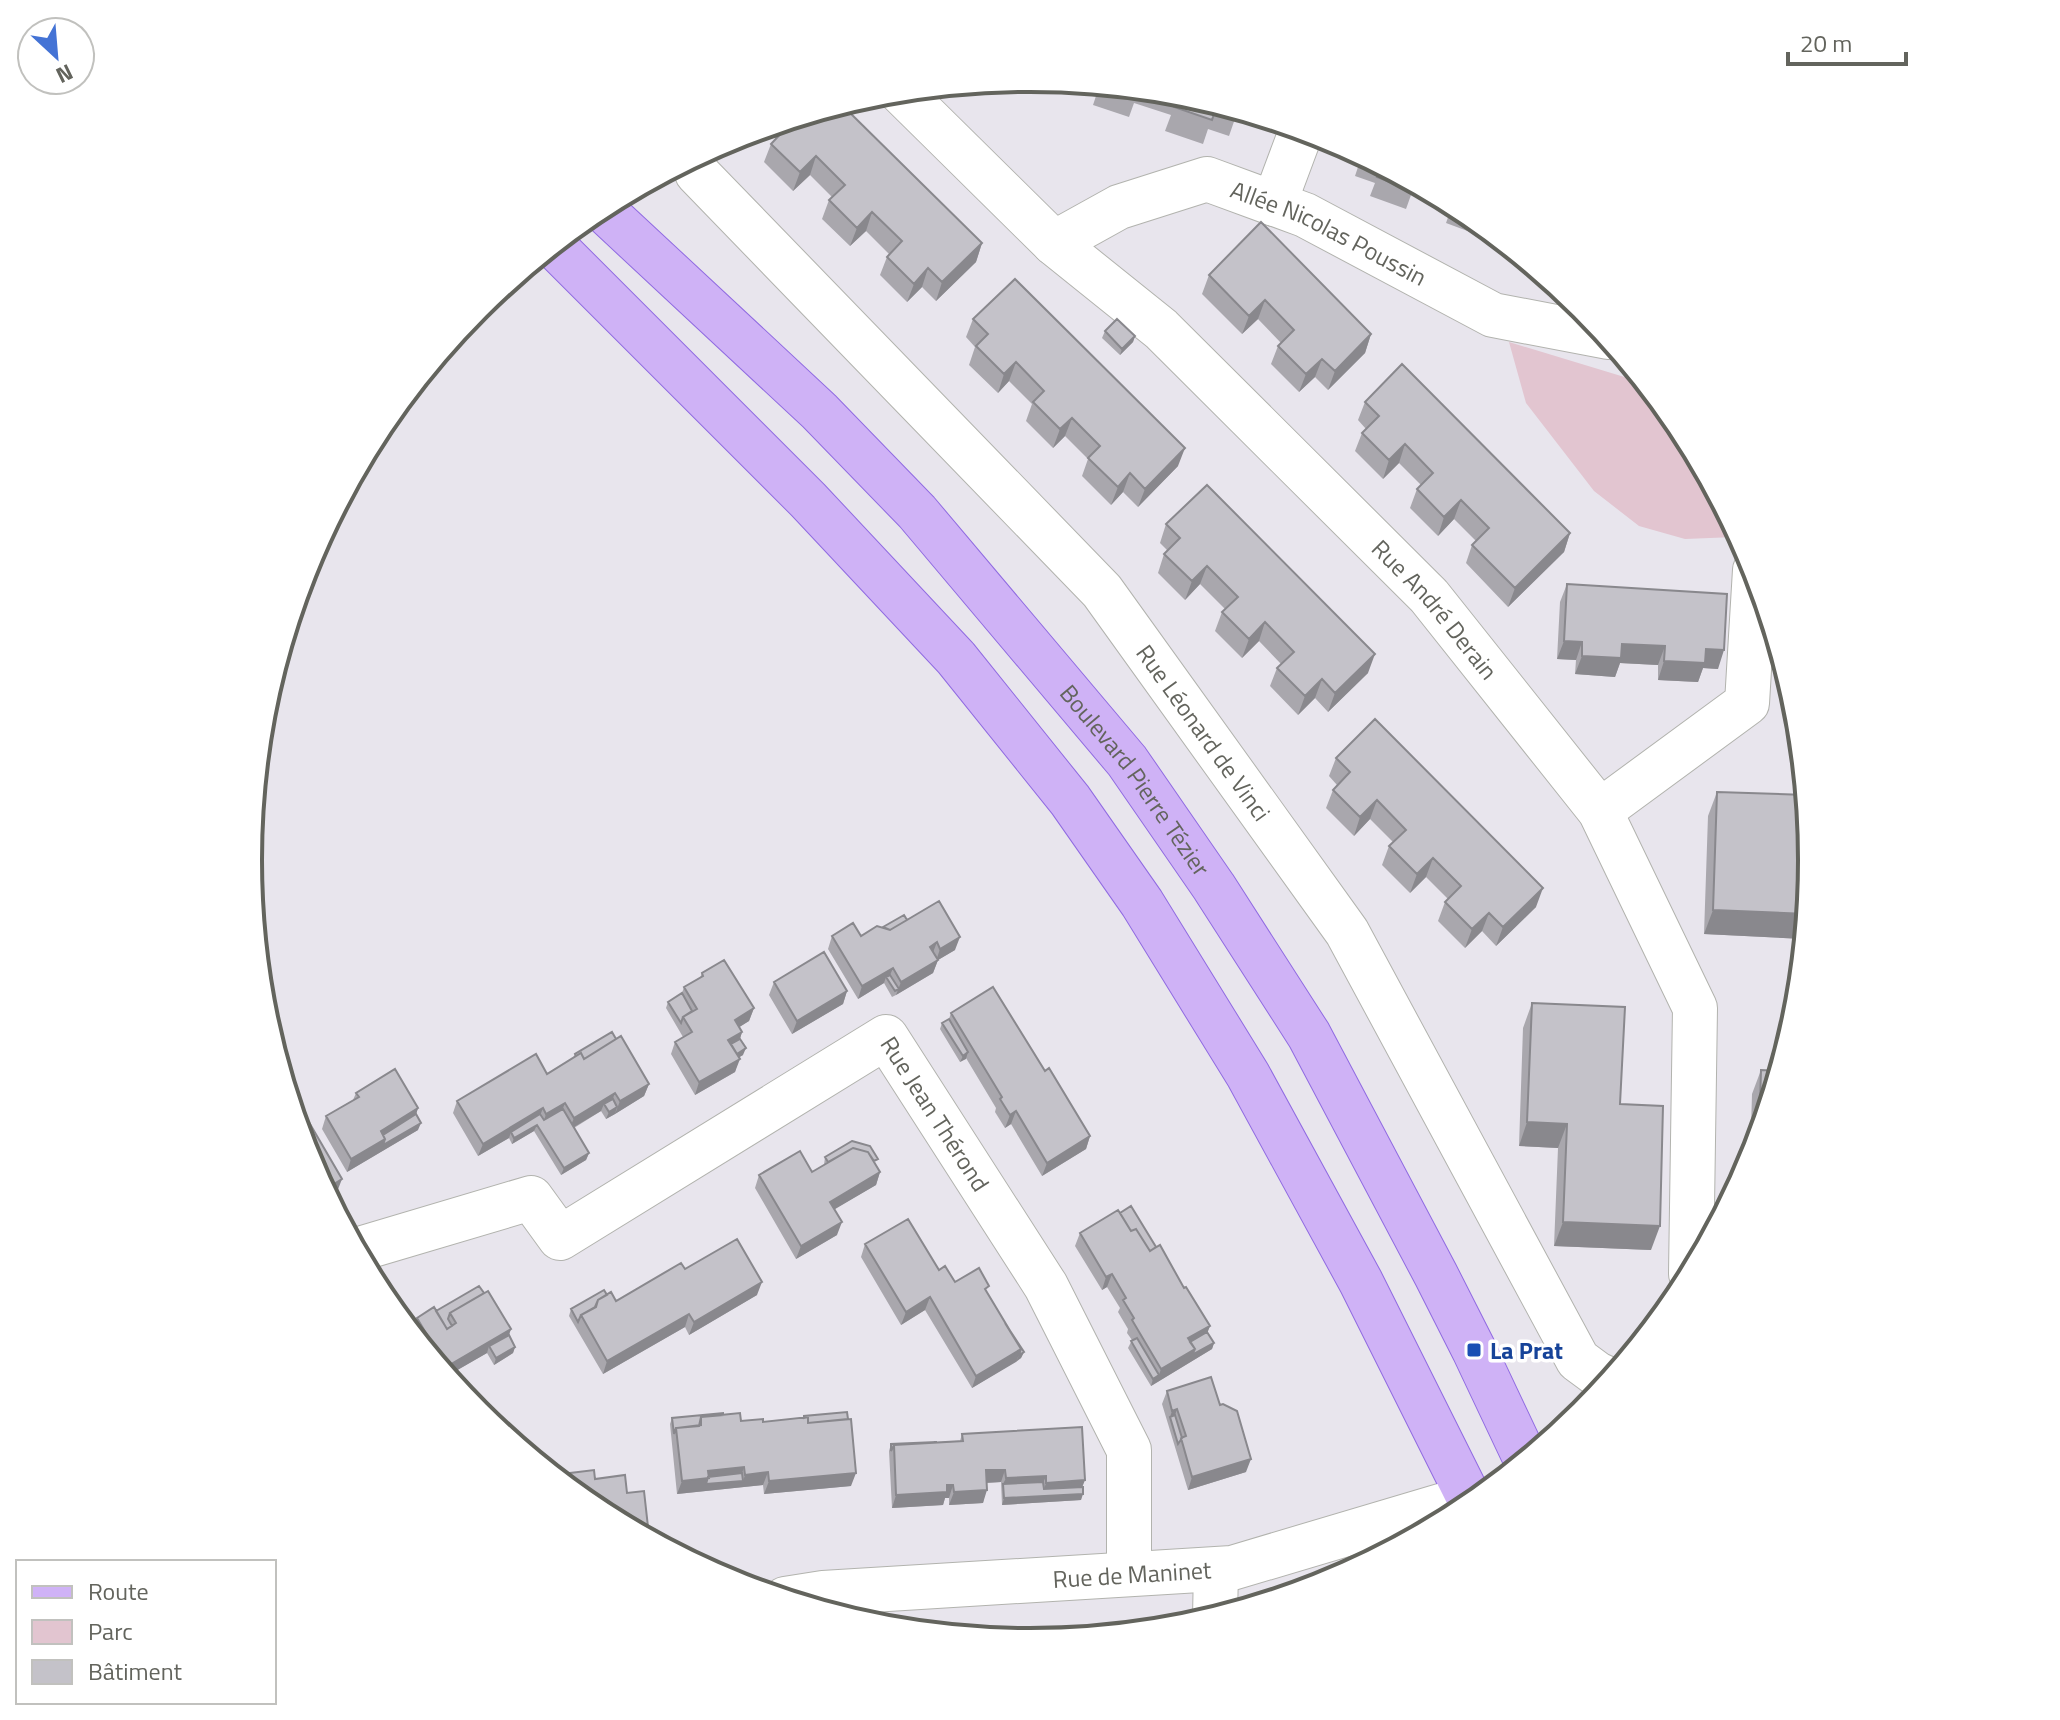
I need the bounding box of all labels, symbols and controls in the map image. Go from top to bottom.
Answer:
north arrow [16,16,96,96]
scale bar [1788,16,1906,66]
text: 20 m [1800,25,1852,61]
text: N [50,55,79,93]
street label: Allée Nicolas Poussin [1226,171,1433,295]
street label: Rue André Derain [1364,531,1507,687]
street label: Rue Léonard de Vinci [1128,637,1279,828]
street label: Boulevard Pierre Tézier [1052,676,1219,883]
street label: Rue Jean Thérond [872,1029,998,1198]
place label: La Prat [1490,1332,1563,1368]
marker: La Prat [1465,1341,1483,1359]
street label: Rue de Maninet [1052,1551,1213,1597]
legend [16,1560,276,1704]
text: Route [88,1573,149,1609]
text: Parc [88,1613,133,1649]
text: Bâtiment [88,1653,182,1689]

